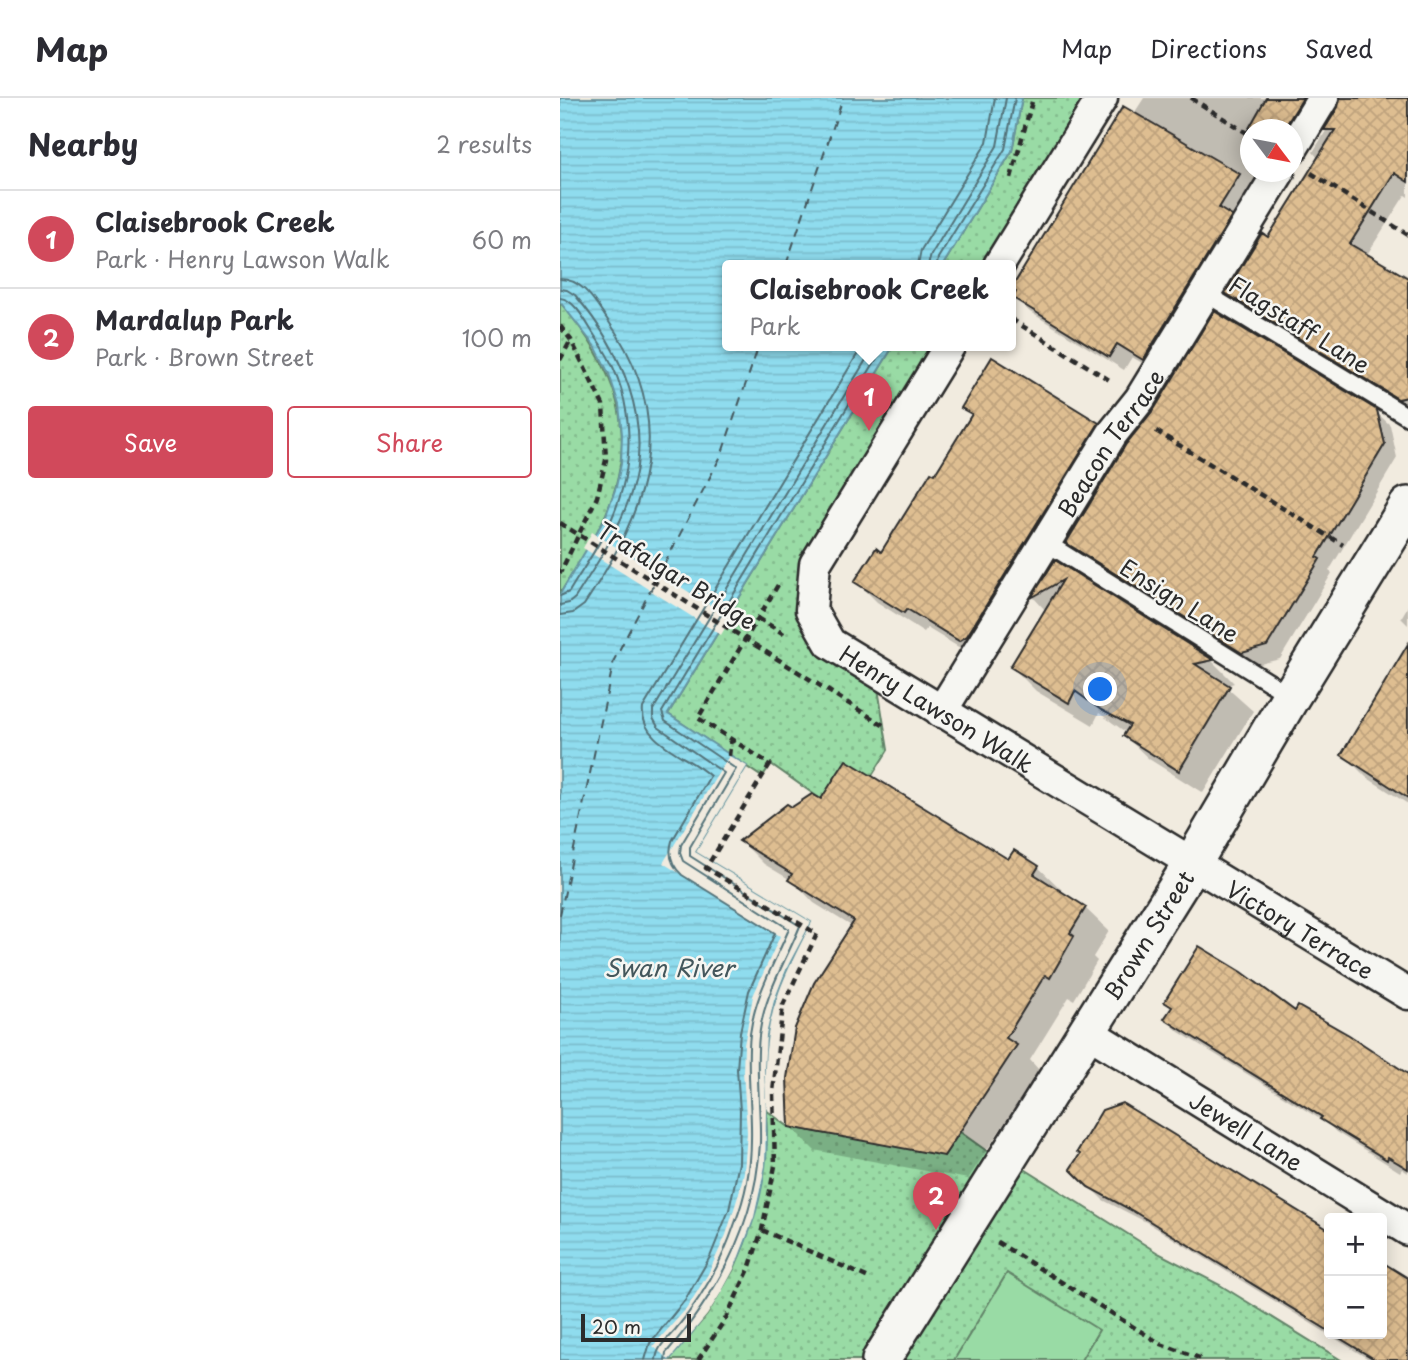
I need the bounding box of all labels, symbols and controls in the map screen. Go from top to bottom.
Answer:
text: Map [35,23,108,73]
text: Map [1061,30,1112,66]
text: Directions [1150,30,1267,66]
text: Saved [1305,30,1373,66]
north arrow [1240,119,1303,182]
text: Nearby [28,121,138,166]
text: 2 results [436,126,532,161]
text: Claisebrook Creek [95,202,335,241]
text: 1 [46,222,57,257]
text: 60 m [472,222,532,257]
text: Park · Henry Lawson Walk [95,241,390,276]
popup [722,260,1016,351]
street label: Flagstaff Lane [1222,266,1378,382]
text: Claisebrook Creek [749,269,989,308]
text: Mardalup Park [95,300,294,339]
text: Park [749,308,801,343]
text: 2 [43,320,59,355]
text: 100 m [462,320,532,355]
text: Park · Brown Street [95,339,314,374]
street label: Beacon Terrace [1048,362,1172,523]
pin: 1 [846,373,892,431]
button: Save [28,406,273,478]
button: Share [287,406,532,478]
street label: Trafalgar Bridge [591,512,763,638]
street label: Ensign Lane [1114,549,1246,651]
street label: Henry Lawson Walk [833,636,1041,781]
your location [1083,672,1117,706]
street label: Brown Street [1094,863,1202,1007]
street label: Victory Terrace [1220,870,1381,987]
water label: Swan River [604,949,737,985]
street label: Jewell Lane [1183,1082,1310,1179]
pin: 2 [913,1172,959,1230]
map controls [1324,1213,1387,1339]
button: + [1324,1213,1387,1276]
button: − [1324,1276,1387,1339]
scale bar [581,1311,691,1343]
text: 20 m [592,1312,641,1340]

